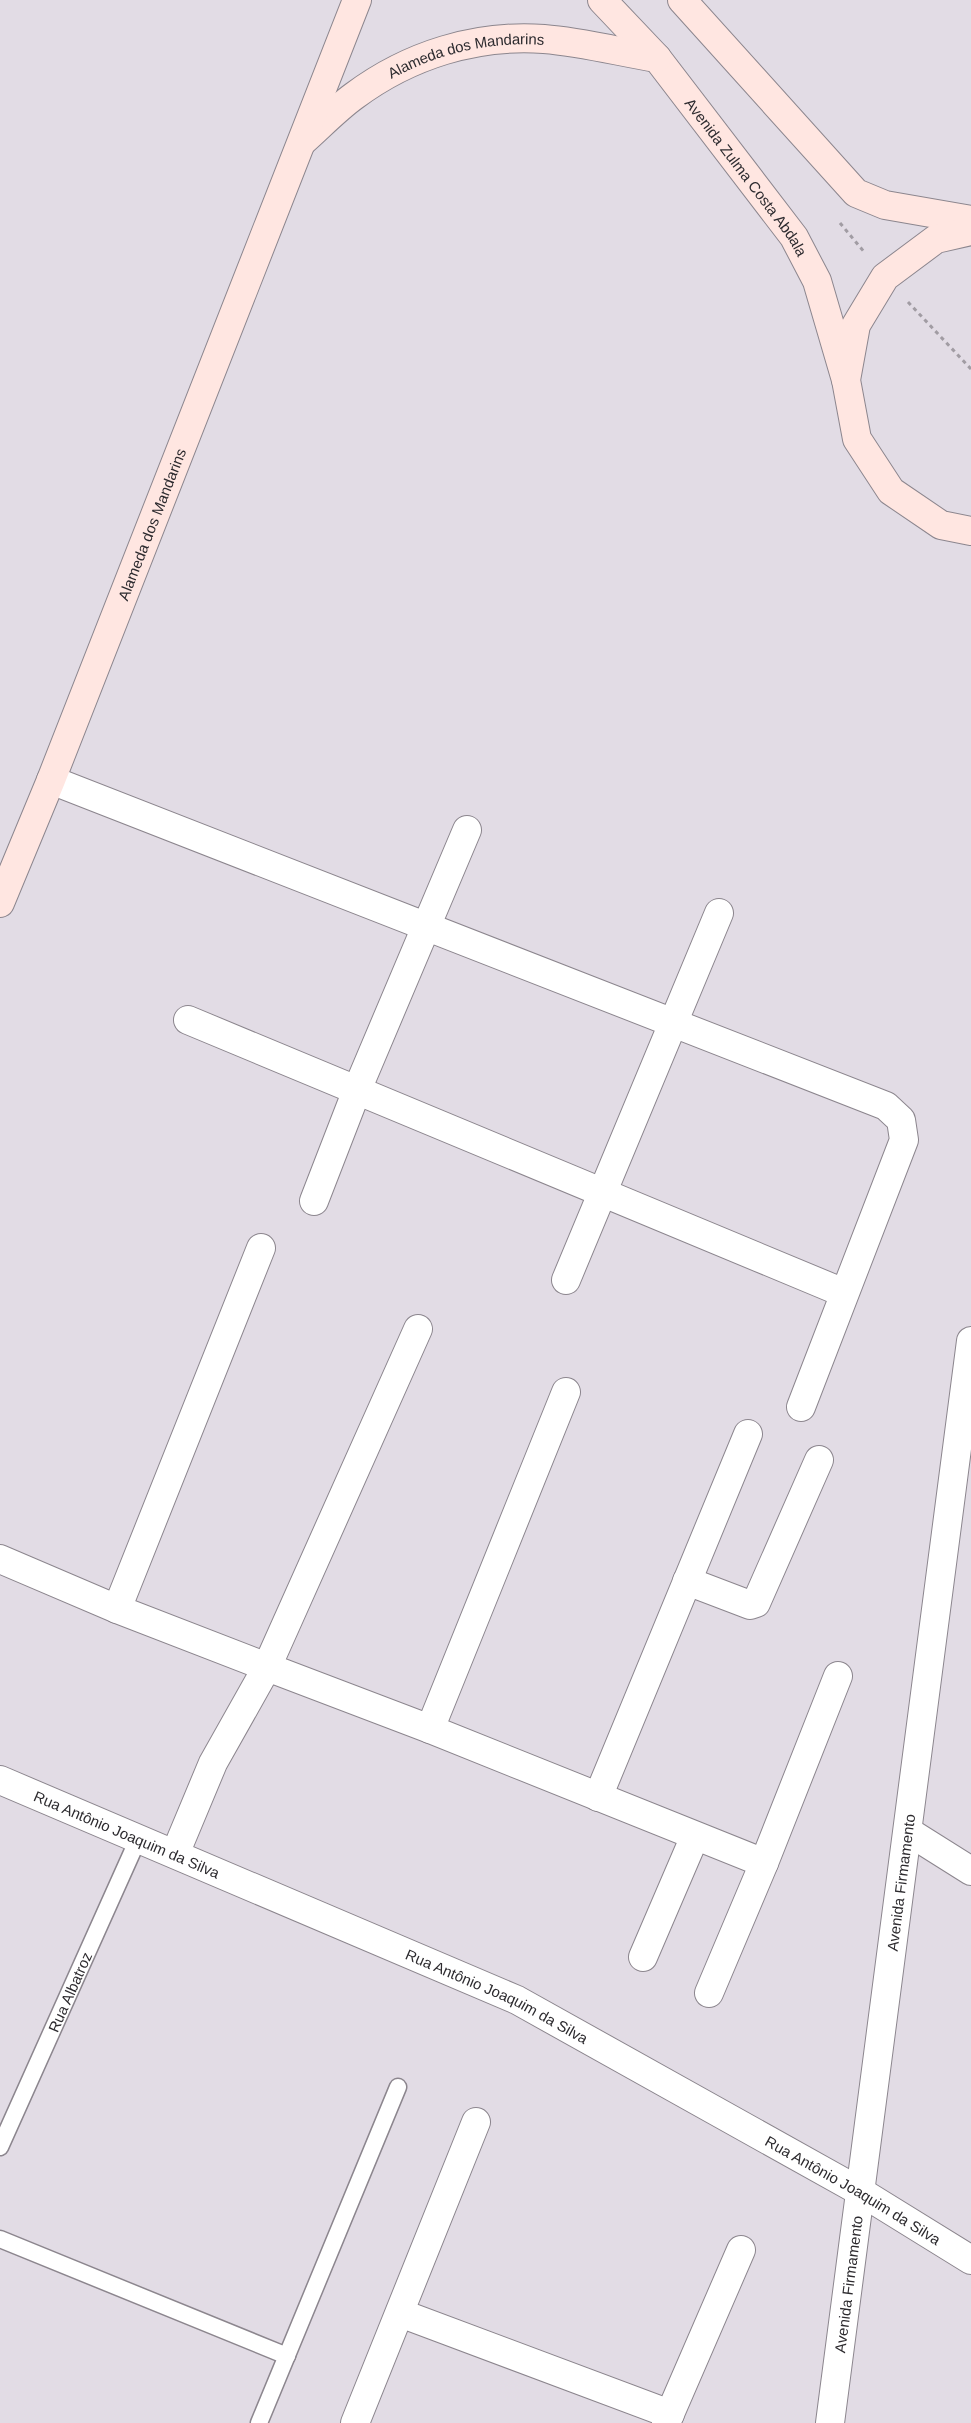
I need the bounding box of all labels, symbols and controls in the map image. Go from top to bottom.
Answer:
street label: Alameda dos Mandarins [384,30,545,81]
street label: Avenida Zulma Costa Abdala [682,94,811,260]
street label: Alameda dos Mandarins [114,446,189,603]
street label: Rua Antônio Joaquim da Silva [32,1787,223,1881]
street label: Avenida Firmamento [883,1813,918,1952]
street label: Rua Antônio Joaquim da Silva [403,1945,592,2047]
street label: Rua Albatroz [44,1949,95,2035]
street label: Rua Antônio Joaquim da Silva [763,2132,945,2248]
street label: Avenida Firmamento [831,2215,865,2354]

